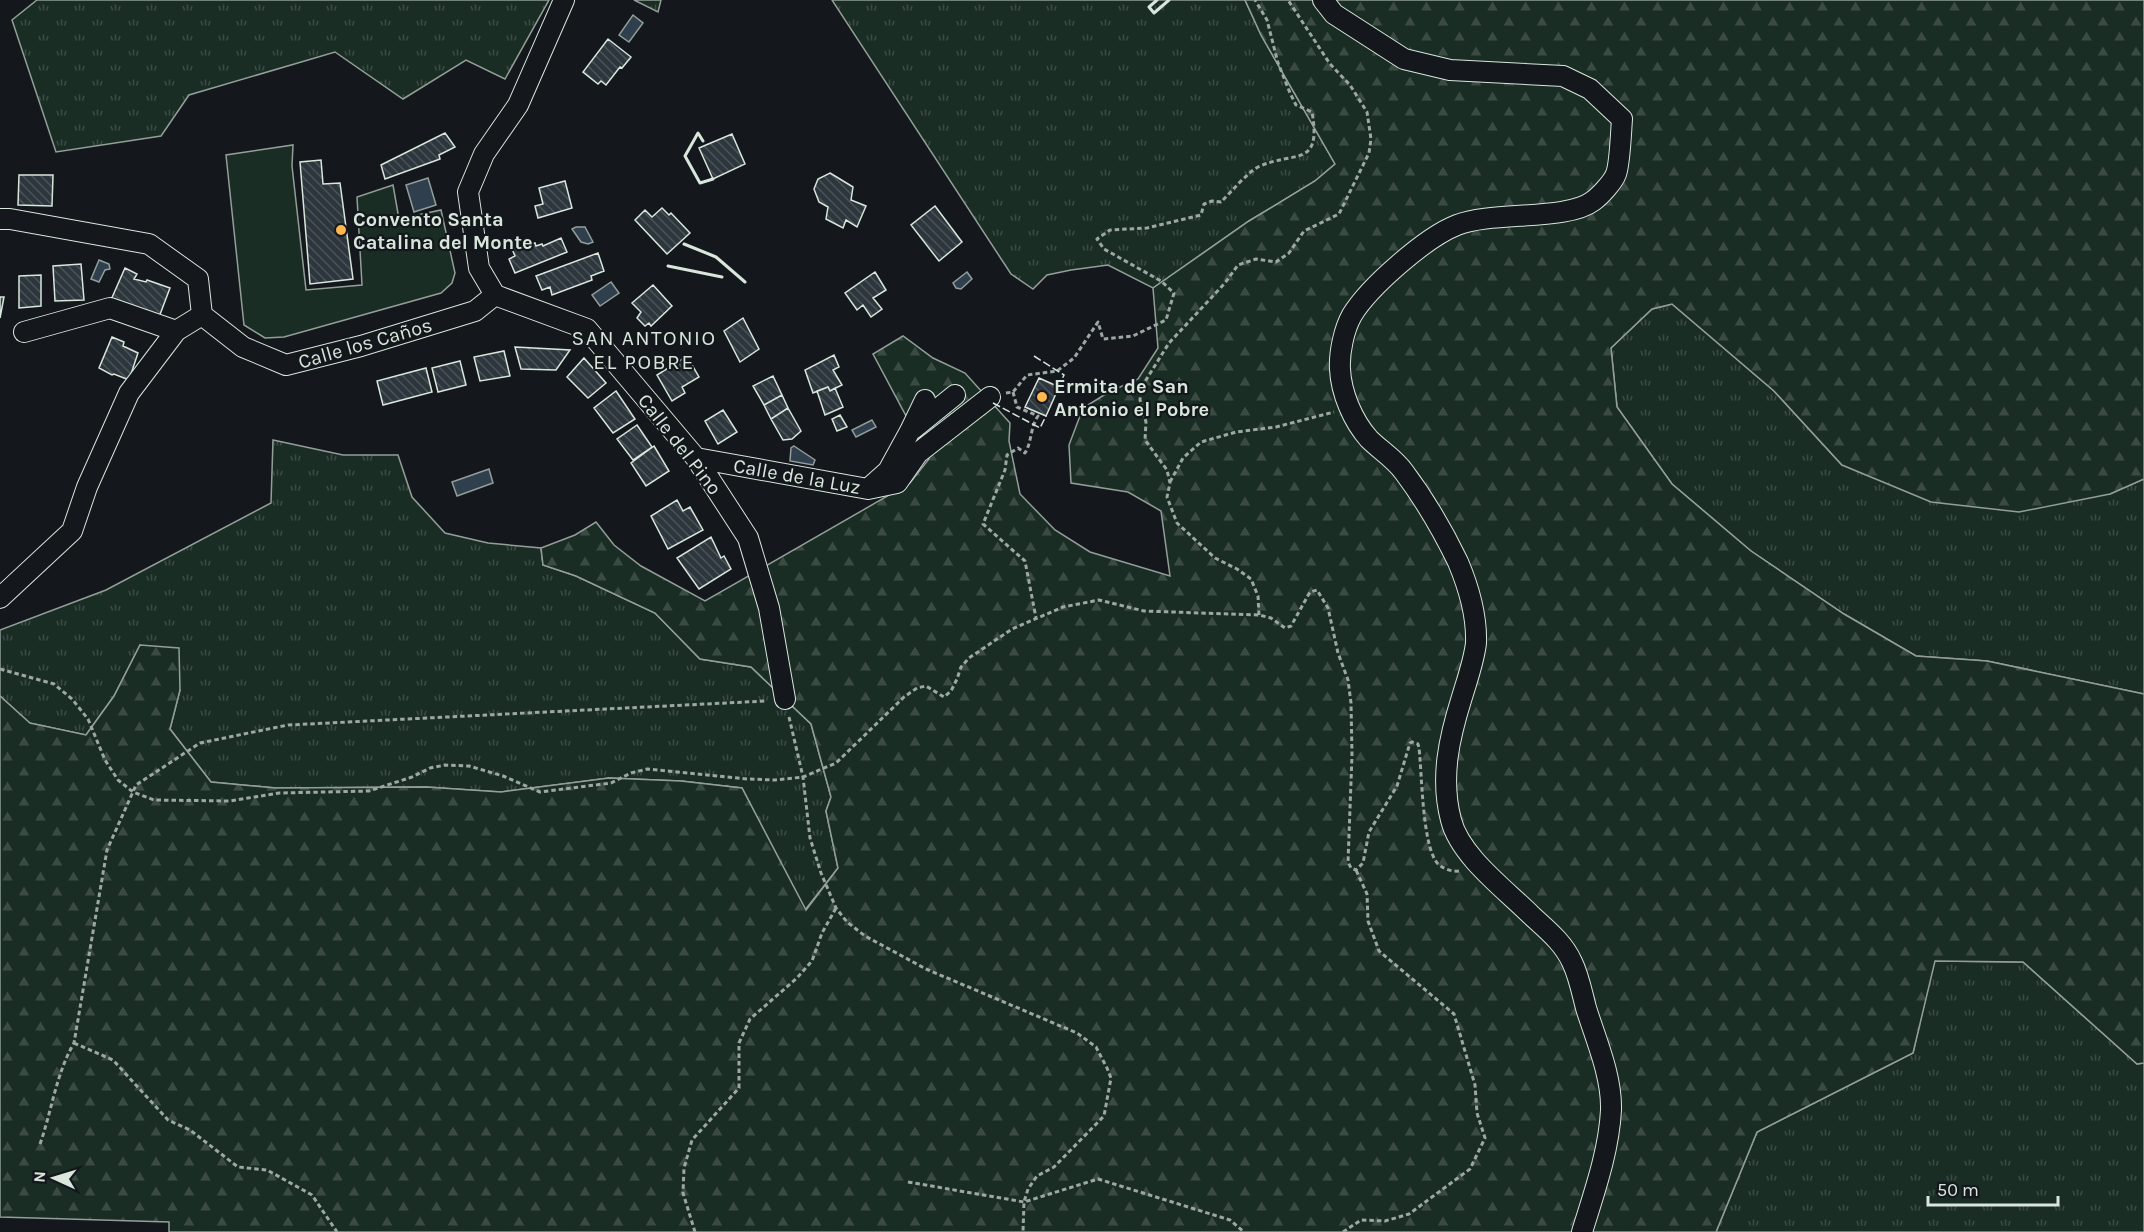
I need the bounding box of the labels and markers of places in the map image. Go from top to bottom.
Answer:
place label: Convento Santa Catalina del Monte [353,208,533,254]
marker: Convento Santa Catalina del Monte [334,223,348,237]
place label: Ermita de San Antonio el Pobre [1054,375,1209,421]
marker: Ermita de San Antonio el Pobre [1035,390,1049,404]

